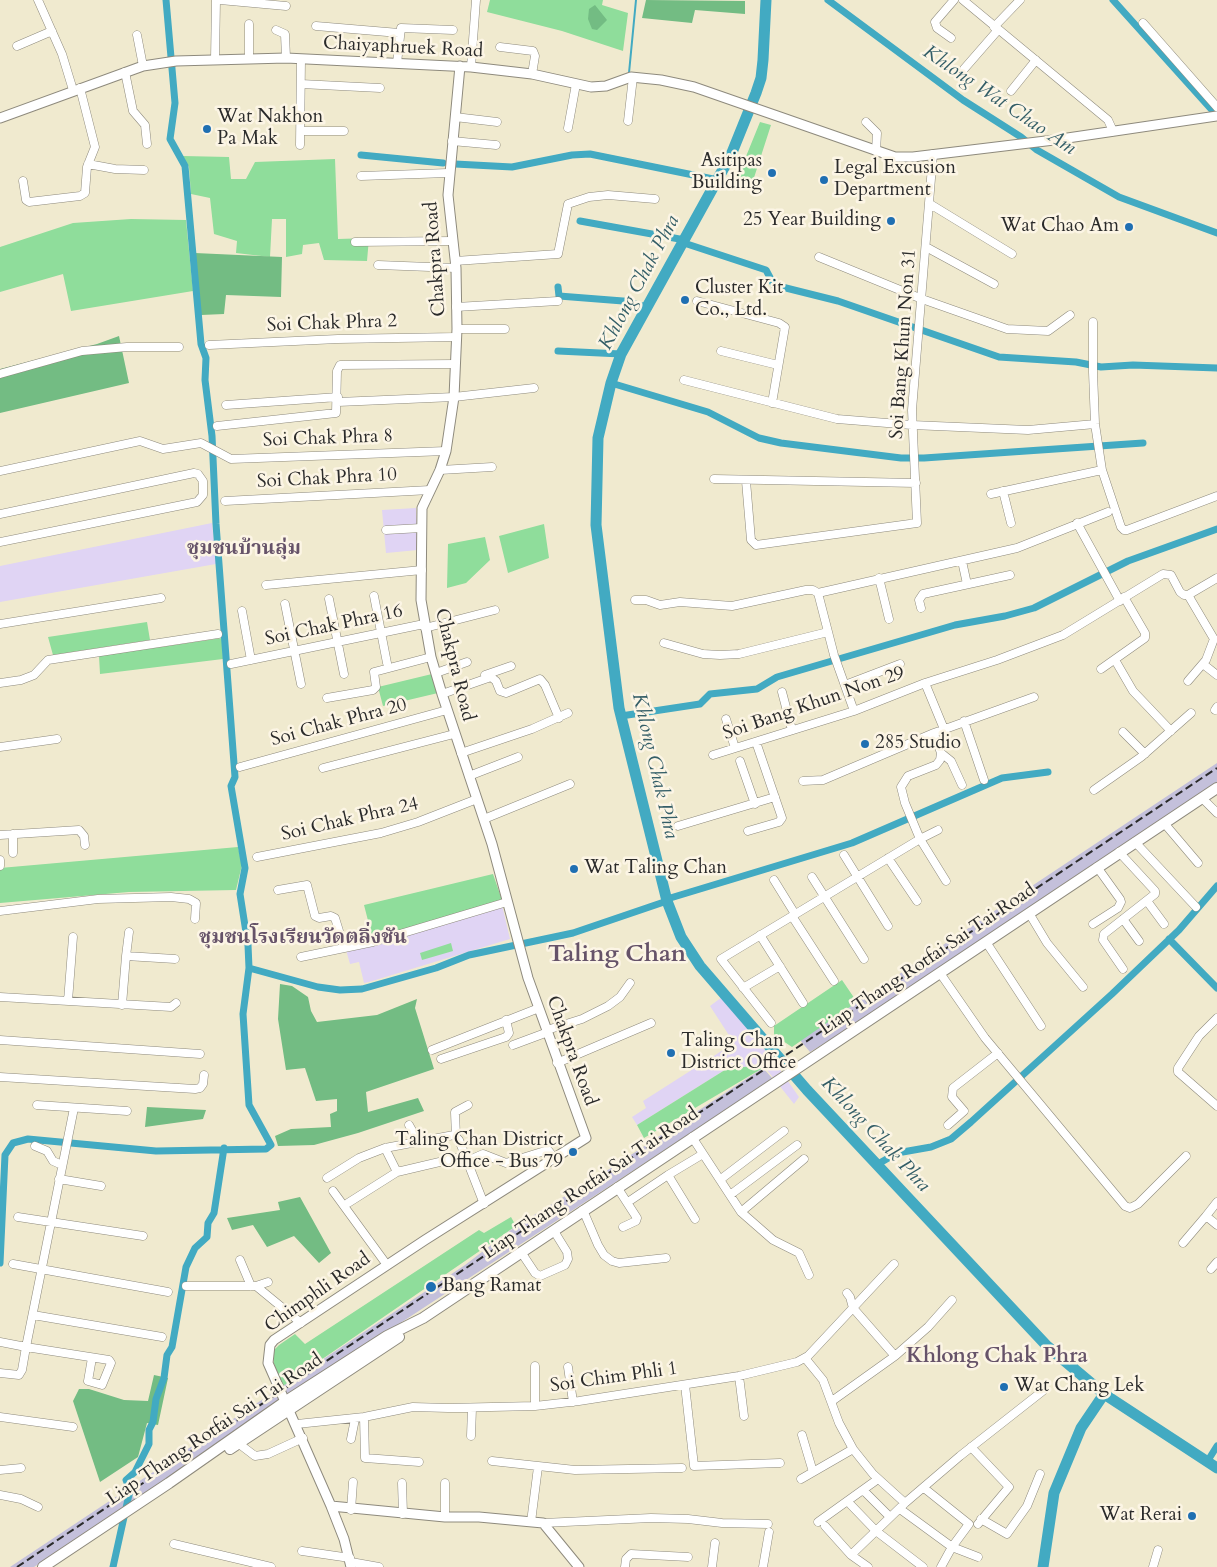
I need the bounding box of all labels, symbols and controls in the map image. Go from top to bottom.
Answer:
street label: Chaiyaphruek Road [322,32,484,64]
water label: Khlong Wat Chao Am [918,41,1080,161]
place label: Wat Nakhon Pa Mak [217,107,323,151]
marker: Wat Nakhon Pa Mak [201,123,213,135]
place label: Asitipas Building [692,151,762,195]
place label: Legal Excusion Department [834,158,956,202]
marker: Asitipas Building [766,167,778,179]
marker: Legal Excusion Department [818,174,830,186]
street label: Chakpra Road [421,201,451,317]
place label: 25 Year Building [743,210,881,232]
water label: Khlong Chak Phra [594,212,686,354]
marker: 25 Year Building [885,215,897,227]
place label: Wat Chao Am [1001,216,1119,238]
marker: Wat Chao Am [1123,221,1135,233]
street label: Soi Bang Khun Non 31 [886,248,922,440]
place label: Cluster Kit Co., Ltd. [695,278,783,322]
marker: Cluster Kit Co., Ltd. [679,294,691,306]
street label: Soi Chak Phra 2 [266,310,398,338]
street label: Soi Chak Phra 8 [262,425,394,453]
street label: Soi Chak Phra 10 [256,464,398,494]
district label: ชุมชนบ้านลุ่ม [187,537,301,561]
street label: Soi Chak Phra 16 [263,600,405,652]
street label: Chakpra Road [429,606,479,724]
street label: Soi Bang Khun Non 29 [720,662,908,746]
water label: Khlong Chak Phra [626,691,682,841]
street label: Soi Chak Phra 20 [268,694,410,752]
place label: 285 Studio [875,733,961,755]
marker: 285 Studio [859,738,871,750]
street label: Soi Chak Phra 24 [279,793,421,847]
place label: Wat Taling Chan [584,858,727,880]
marker: Wat Taling Chan [568,863,580,875]
street label: Liap Thang Rotfai Sai Tai Road [816,879,1040,1041]
district label: ชุมชนโรงเรียนวัดตลิ่งชัน [199,926,407,950]
district label: Taling Chan [548,941,686,969]
street label: Chakpra Road [541,993,601,1109]
place label: Taling Chan District Office [681,1031,796,1075]
marker: Taling Chan District Office [665,1047,677,1059]
water label: Khlong Chak Phra [815,1072,935,1198]
street label: Liap Thang Rotfai Sai Tai Road [479,1103,703,1265]
place label: Taling Chan District Office - Bus 79 [395,1130,563,1174]
marker: Taling Chan District Office - Bus 79 [567,1146,579,1158]
street label: Chimphli Road [261,1248,375,1338]
place label: Bang Ramat [442,1276,541,1298]
marker: Bang Ramat [424,1280,438,1294]
district label: Khlong Chak Phra [906,1344,1088,1370]
street label: Liap Thang Rotfai Sai Tai Road [103,1349,327,1511]
street label: Soi Chim Phli 1 [549,1358,679,1398]
place label: Wat Chang Lek [1014,1376,1144,1398]
marker: Wat Chang Lek [998,1381,1010,1393]
place label: Wat Rerai [1099,1505,1182,1527]
marker: Wat Rerai [1186,1510,1198,1522]

